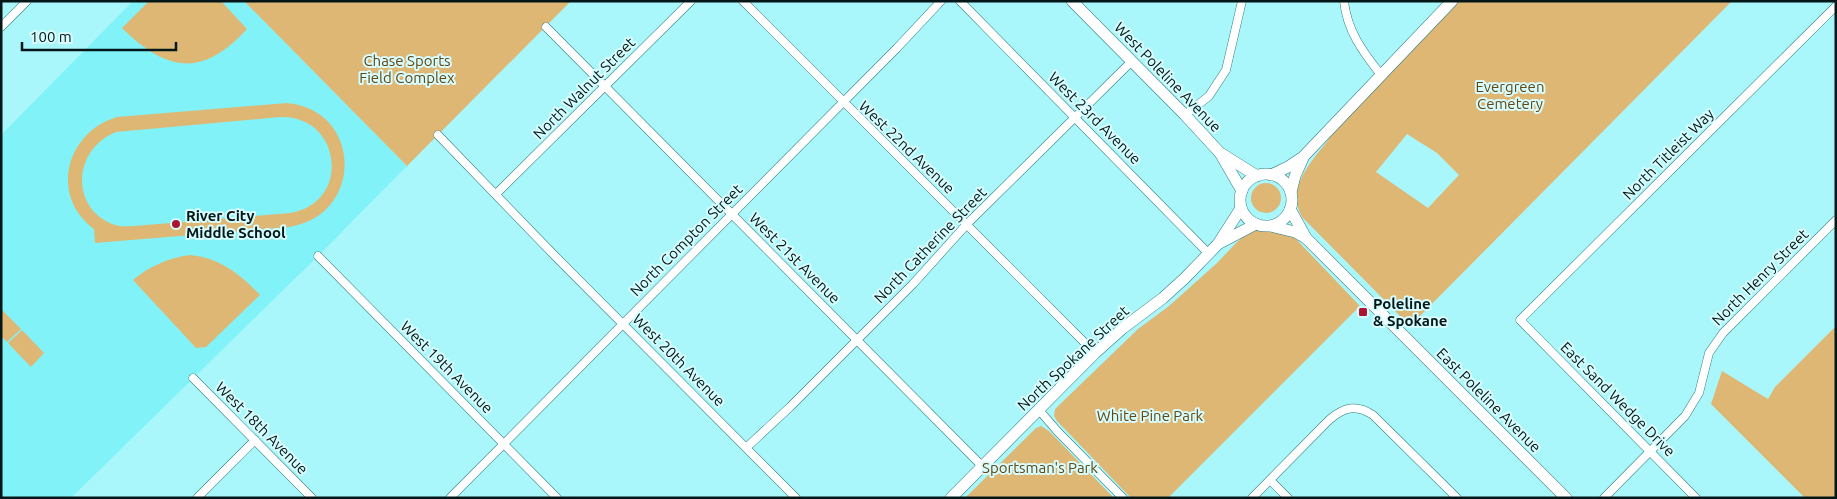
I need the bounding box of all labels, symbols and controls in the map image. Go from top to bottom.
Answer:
street label: West Poleline Avenue [1111,19,1225,135]
scale bar [22,20,176,52]
text: 100 m [30,28,72,45]
street label: North Walnut Street [530,34,638,142]
park label: Chase Sports Field Complex [359,52,455,86]
street label: West 23rd Avenue [1045,68,1145,168]
park label: Evergreen Cemetery [1476,78,1544,112]
street label: West 22nd Avenue [856,97,958,197]
street label: North Titleist Way [1619,105,1717,203]
street label: North Compton Street [627,180,746,299]
street label: North Catherine Street [870,184,990,306]
place label: River City Middle School [186,207,286,241]
street label: West 21st Avenue [746,209,844,307]
marker: River City Middle School [170,218,182,230]
street label: North Henry Street [1708,225,1812,329]
place label: Poleline & Spokane [1373,295,1447,329]
street label: North Spokane Street [1014,302,1132,414]
marker: Poleline & Spokane [1357,306,1369,318]
street label: West 20th Avenue [629,310,729,410]
street label: West 19th Avenue [397,317,497,417]
street label: East Sand Wedge Drive [1557,338,1679,460]
street label: East Poleline Avenue [1433,344,1545,456]
street label: West 18th Avenue [212,378,312,478]
park label: White Pine Park [1097,407,1204,424]
park label: Sportsman's Park [982,459,1098,476]

